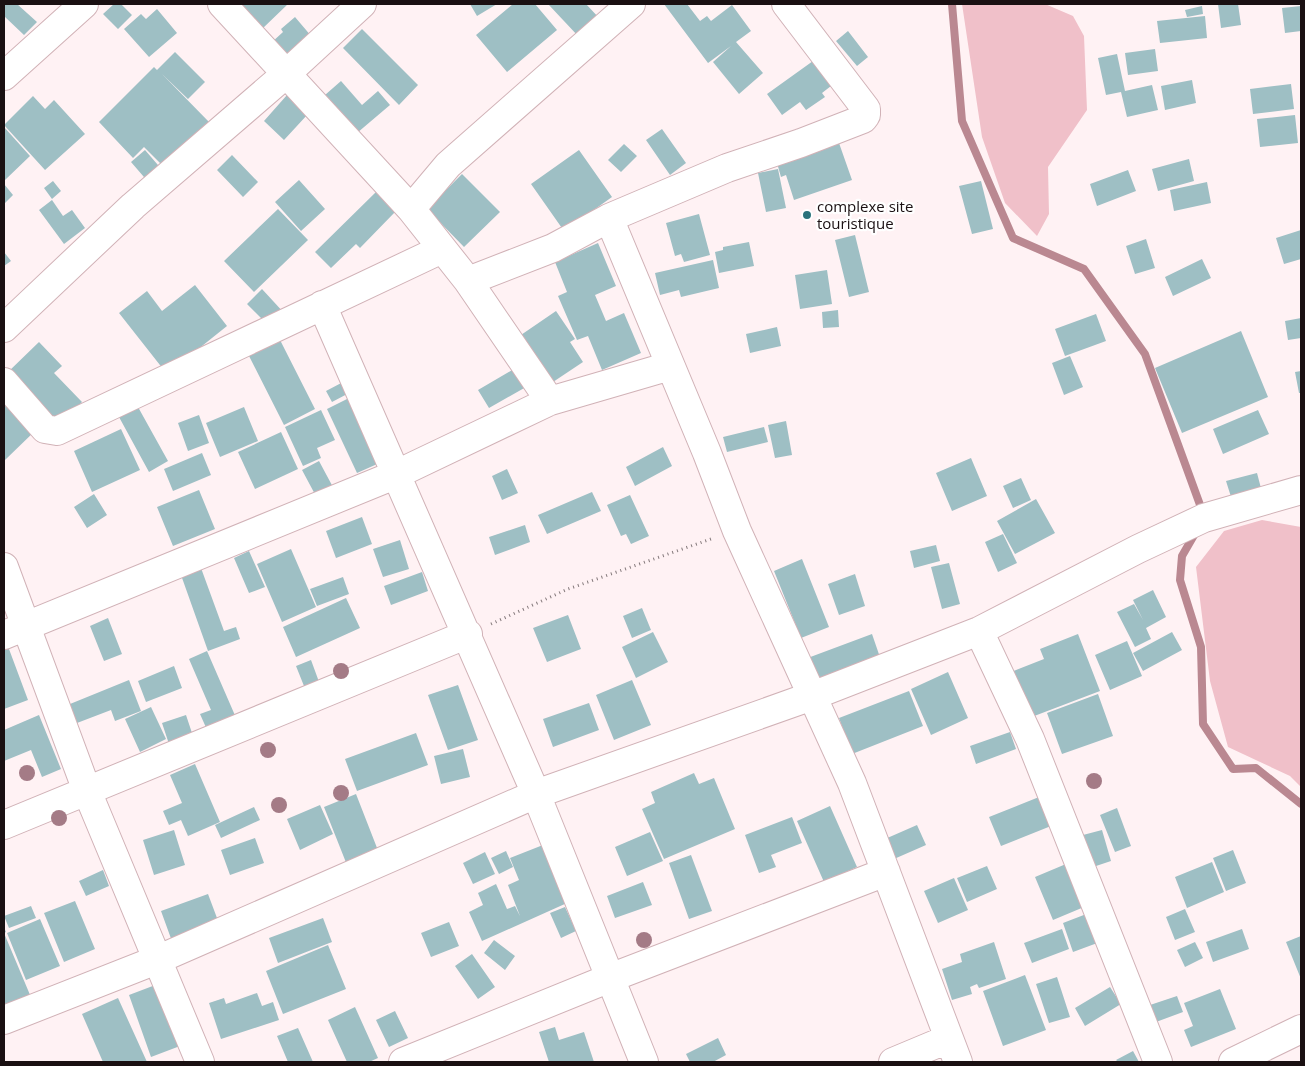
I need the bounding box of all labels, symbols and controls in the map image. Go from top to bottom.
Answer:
place label: complexe site touristique [817,196,913,233]
marker: complexe site touristique [801,209,813,221]

